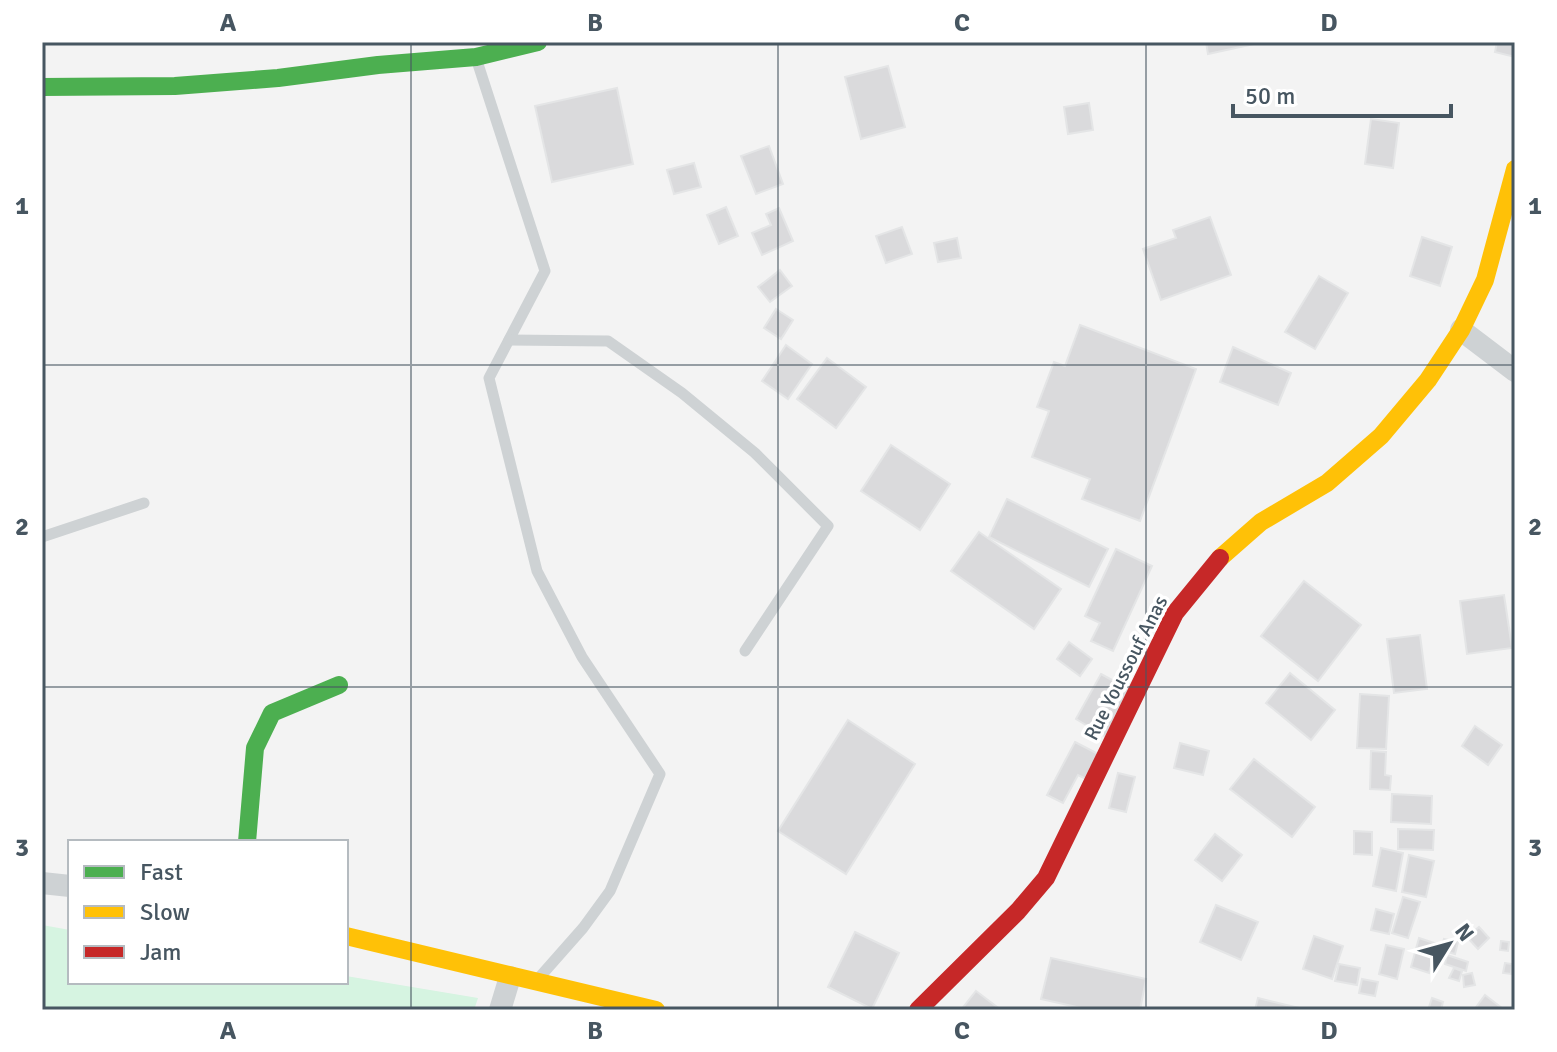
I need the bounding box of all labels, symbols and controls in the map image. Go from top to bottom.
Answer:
text: A [220,7,237,39]
text: B [587,7,603,39]
text: C [954,7,970,39]
text: D [1320,7,1338,39]
scale bar [1233,68,1451,118]
text: 50 m [1245,81,1295,111]
text: 1 [15,190,29,222]
text: 1 [1528,190,1542,222]
text: 2 [15,511,29,543]
text: 2 [1528,511,1542,543]
street label: Rue Youssouf Anas [1079,591,1173,745]
text: 3 [15,832,29,864]
text: 3 [1528,832,1542,864]
legend [68,840,348,984]
text: Fast [140,857,183,887]
text: Slow [140,897,190,927]
north arrow [1409,904,1489,984]
text: N [1449,918,1480,947]
text: Jam [140,937,181,967]
text: A [220,1015,237,1047]
text: B [587,1015,603,1047]
text: C [954,1015,970,1047]
text: D [1320,1015,1338,1047]

